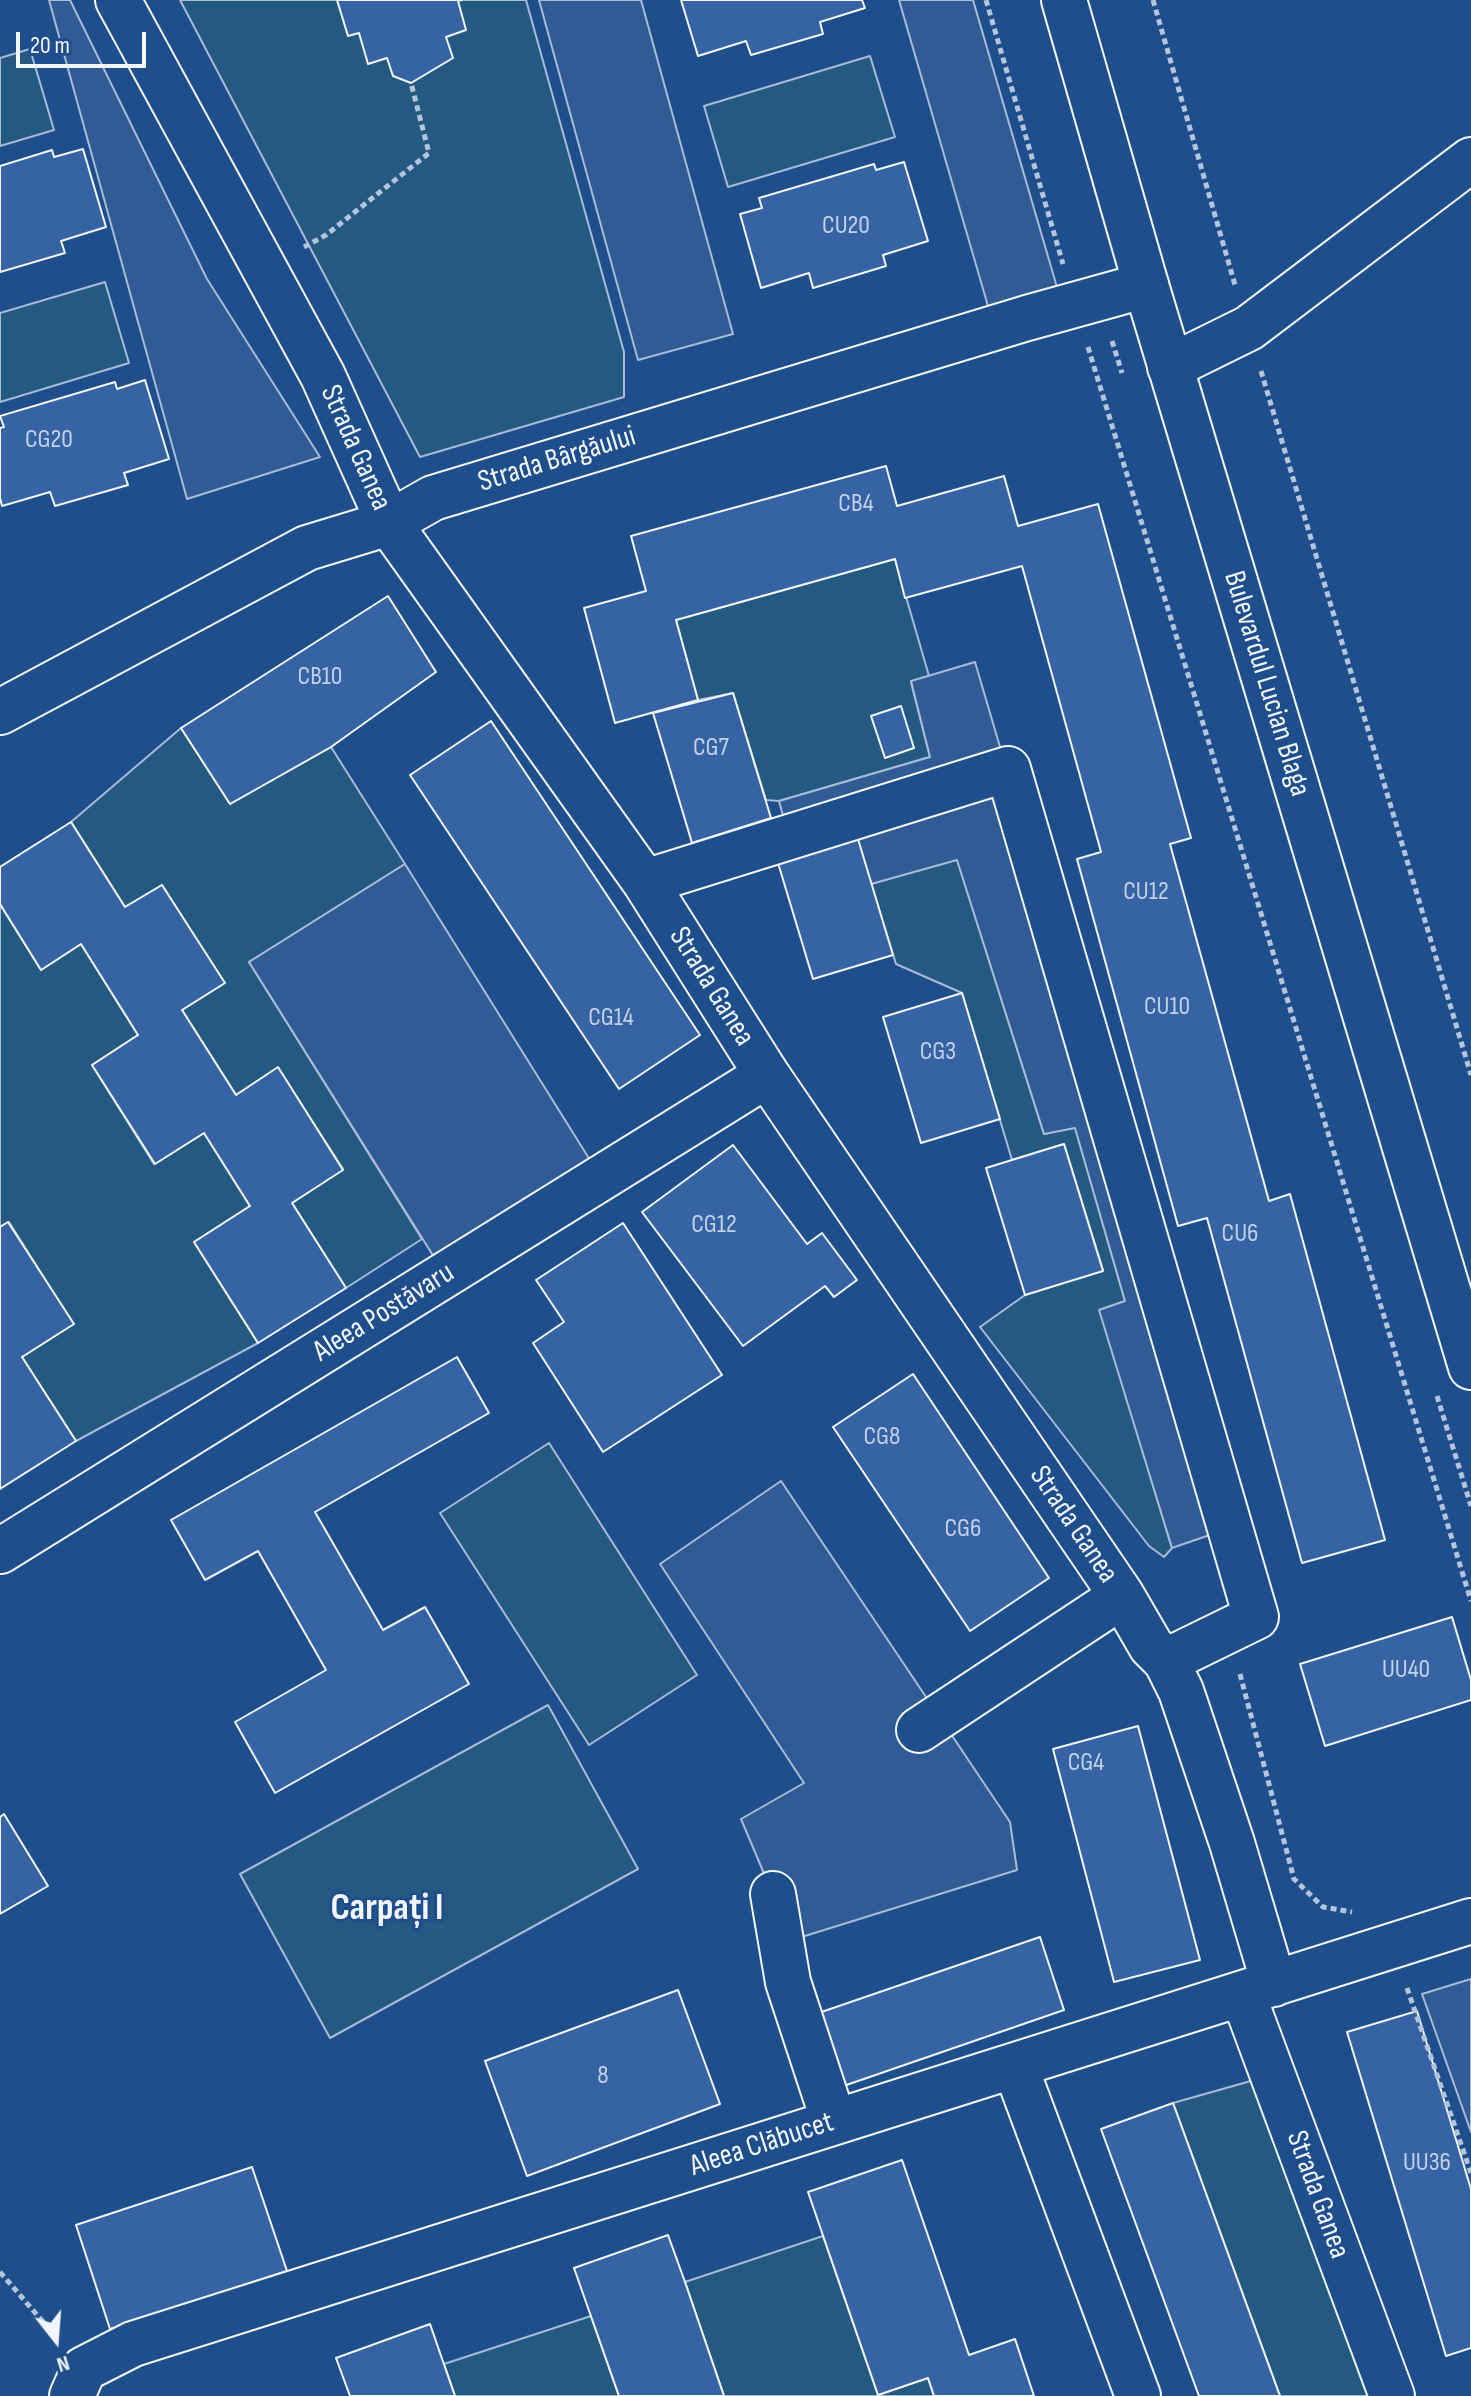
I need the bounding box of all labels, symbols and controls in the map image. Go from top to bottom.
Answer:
scale bar [20,16,150,66]
text: 20 m [30,31,70,60]
house number: CU20 [822,210,870,242]
street label: Strada Ganea [311,380,399,516]
street label: Strada Bârgăului [474,419,640,501]
house number: CG20 [25,424,73,456]
house number: CB4 [838,488,874,520]
street label: Bulevardul Lucian Blaga [1215,567,1317,801]
house number: CB10 [298,661,342,693]
house number: CG7 [693,732,729,764]
house number: CU12 [1123,876,1169,908]
street label: Strada Ganea [660,921,762,1053]
house number: CU10 [1144,991,1190,1023]
house number: CG14 [588,1002,634,1034]
house number: CG3 [920,1036,956,1068]
house number: CG12 [691,1209,737,1241]
house number: CU6 [1222,1218,1258,1250]
street label: Aleea Postăvaru [307,1256,461,1370]
house number: CG8 [864,1421,900,1453]
street label: Strada Ganea [1021,1460,1125,1590]
house number: CG6 [945,1513,981,1545]
house number: UU40 [1382,1654,1430,1686]
house number: CG4 [1068,1747,1104,1779]
district label: Carpați I [331,1886,443,1932]
house number: 8 [597,2060,609,2092]
street label: Aleea Clăbucet [686,2105,838,2185]
street label: Strada Ganea [1277,2126,1357,2264]
house number: UU36 [1403,2147,1451,2179]
north arrow [16,2300,96,2380]
text: N [54,2349,73,2378]

